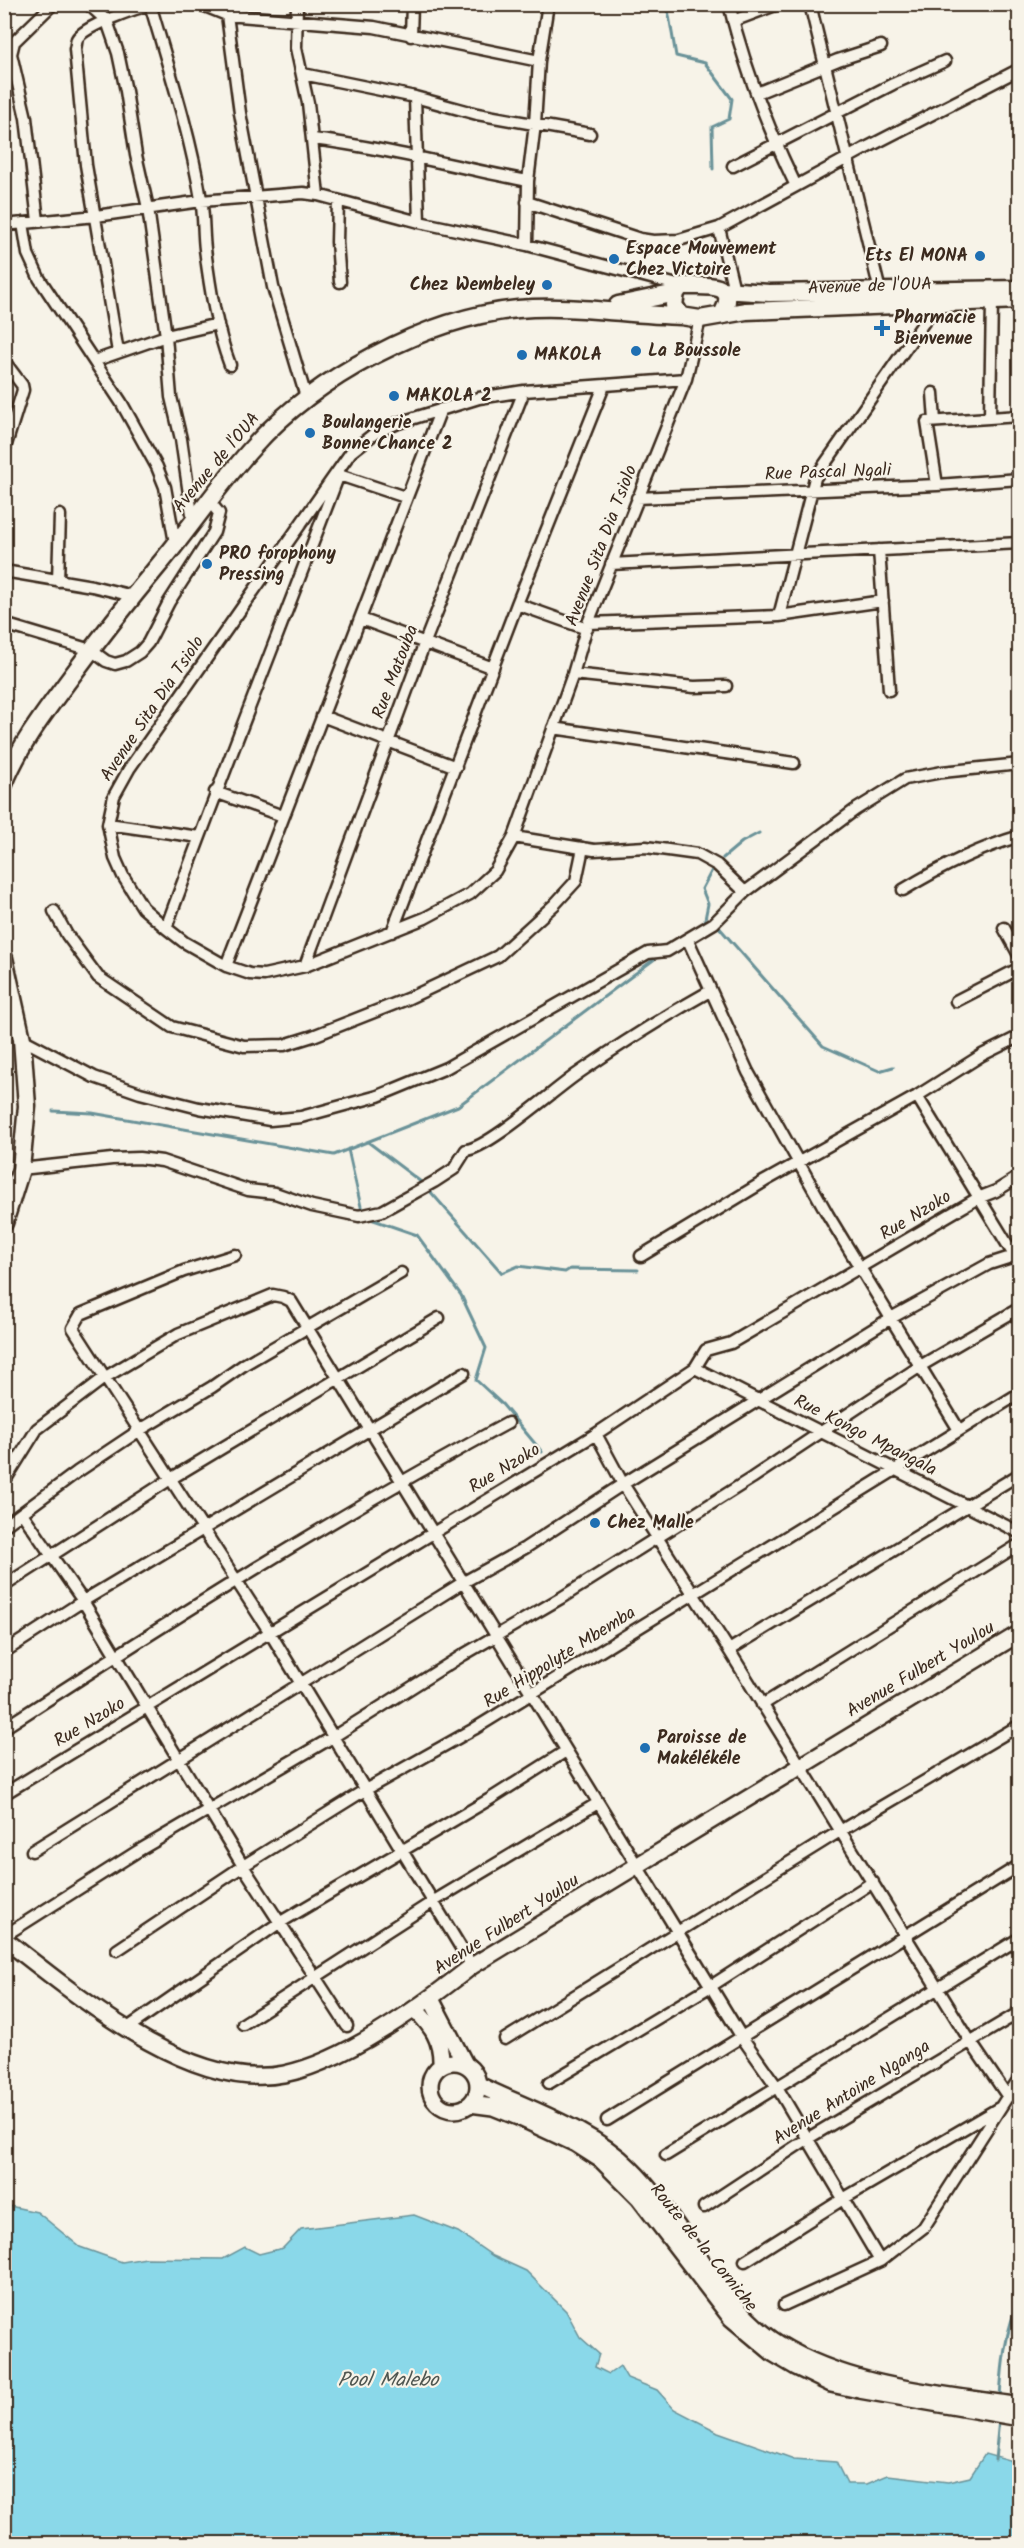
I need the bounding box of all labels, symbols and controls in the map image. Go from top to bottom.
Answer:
place label: Espace Mouvement Chez Victoire [626,235,777,285]
place label: Ets El MONA [866,242,968,271]
marker: Ets El MONA [973,249,987,263]
marker: Espace Mouvement Chez Victoire [607,252,621,266]
street label: Avenue de l'OUA [807,270,933,304]
place label: Chez Wembeley [410,271,536,300]
marker: Chez Wembeley [540,278,554,292]
place label: Pharmacie Bienvenue [894,304,976,354]
marker: Pharmacie Bienvenue [875,321,889,335]
place label: La Boussole [648,337,741,366]
place label: MAKOLA [534,341,602,370]
marker: La Boussole [629,344,643,358]
marker: MAKOLA [515,348,529,362]
place label: MAKOLA 2 [406,382,492,411]
marker: MAKOLA 2 [387,389,401,403]
street label: Avenue de l'OUA [166,406,268,520]
place label: Boulangerie Bonne Chance 2 [322,409,453,459]
marker: Boulangerie Bonne Chance 2 [303,426,317,440]
street label: Rue Pascal Ngali [764,456,892,490]
street label: Avenue Sita Dia Tsiolo [558,461,646,631]
place label: PRO forophony Pressing [219,540,337,590]
marker: PRO forophony Pressing [200,557,214,571]
street label: Rue Matouba [365,621,427,723]
street label: Avenue Sita Dia Tsiolo [93,630,213,788]
street label: Rue Nzoko [875,1183,957,1249]
street label: Rue Kongo Mpangala [788,1387,942,1485]
street label: Rue Nzoko [464,1436,546,1502]
place label: Chez Malle [607,1509,694,1538]
marker: Chez Malle [588,1516,602,1530]
street label: Rue Hippolyte Mbemba [478,1599,642,1717]
street label: Avenue Fulbert Youlou [841,1614,1001,1726]
street label: Rue Nzoko [49,1690,131,1756]
place label: Paroisse de Makélékéle [657,1724,747,1774]
marker: Paroisse de Makélékéle [638,1741,652,1755]
street label: Avenue Fulbert Youlou [428,1867,586,1983]
street label: Avenue Antoine Nganga [768,2033,936,2153]
street label: Route de la Corniche [642,2177,764,2319]
water label: Pool Malebo [338,2365,440,2397]

